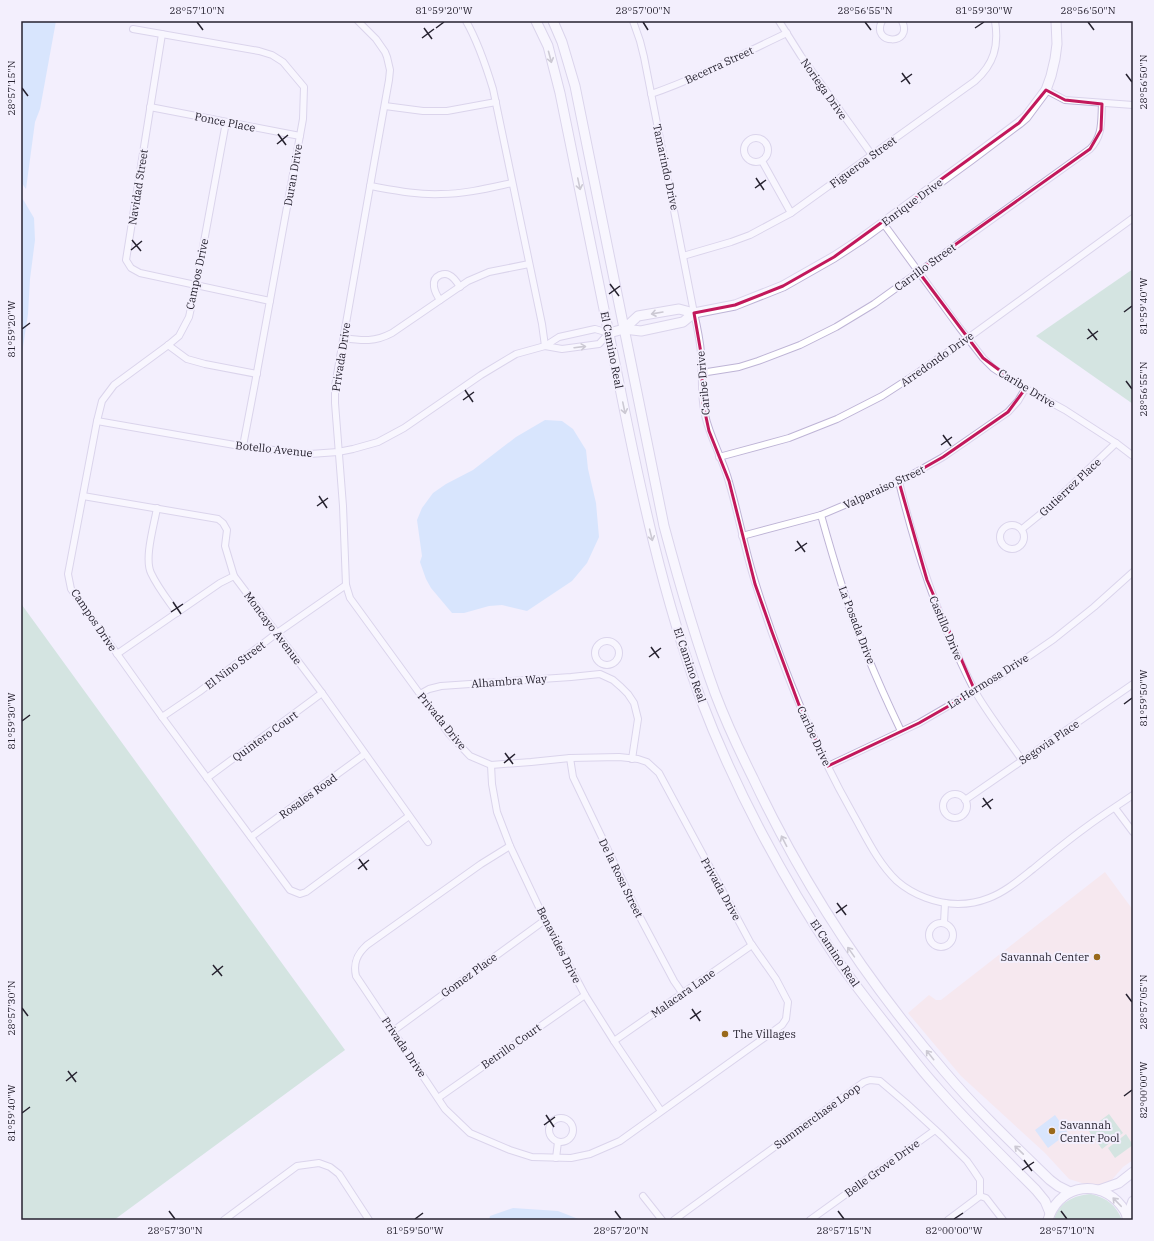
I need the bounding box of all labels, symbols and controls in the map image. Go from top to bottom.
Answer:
text: 28°57'10"N [170,4,225,17]
text: 81°59'20"W [415,4,473,17]
text: 28°57'00"N [616,4,671,17]
text: 28°56'55"N [838,4,893,17]
text: 81°59'30"W [955,4,1013,17]
text: 28°56'50"N [1061,4,1116,17]
street label: Becerra Street [683,43,756,87]
one-way arrow [547,51,555,64]
text: 28°56'50"N [1137,54,1150,110]
street label: Noriega Drive [798,56,850,122]
text: 28°57'15"N [5,60,18,116]
street label: Ponce Place [193,109,257,135]
street label: Tamarindo Drive [650,123,682,211]
street label: Figueroa Street [827,133,899,191]
street label: Duran Drive [281,143,305,207]
street label: Navidad Street [125,148,151,226]
street label: Enrique Drive [879,175,945,229]
one-way arrow [575,177,583,190]
street label: Campos Drive [183,237,211,311]
street label: Carrillo Street [892,240,959,294]
text: 81°59'40"W [1137,277,1150,335]
text: 81°59'20"W [5,300,18,358]
one-way arrow [651,309,664,317]
street label: El Camino Real [598,310,626,390]
street label: Privada Drive [329,321,353,393]
street label: Arredondo Drive [898,328,976,390]
one-way arrow [573,343,586,350]
street label: Caribe Drive [693,350,713,416]
text: 28°56'55"N [1137,361,1150,417]
street label: Caribe Drive [996,365,1058,411]
one-way arrow [620,401,628,414]
street label: Botello Avenue [235,438,313,460]
street label: Gutierrez Place [1036,455,1104,519]
street label: Valparaiso Street [841,462,927,512]
one-way arrow [648,528,656,541]
street label: La Posada Drive [836,584,878,666]
street label: Campos Drive [68,586,120,654]
street label: Moncayo Avenue [241,589,305,667]
street label: Castillo Drive [926,594,966,662]
street label: El Camino Real [671,626,709,704]
street label: El Nino Street [202,638,268,692]
street label: La Hermosa Drive [945,650,1031,712]
text: 81°59'50"W [1137,669,1150,727]
street label: Alhambra Way [471,671,547,691]
street label: Privada Drive [415,689,469,753]
text: 81°59'30"W [5,692,18,750]
street label: Caribe Drive [794,704,834,768]
street label: Quintero Court [230,707,301,764]
street label: Segovia Place [1016,717,1082,767]
street label: Rosales Road [276,770,340,822]
one-way arrow [779,835,787,847]
street label: De la Rosa Street [596,836,646,920]
street label: Privada Drive [698,855,744,923]
street label: Benavides Drive [534,905,584,986]
street label: El Camino Real [807,917,863,989]
one-way arrow [847,946,856,957]
street label: Gomez Place [438,950,500,1000]
place label: Savannah Center [1001,950,1089,964]
marker: Savannah Center [1092,952,1102,962]
street label: Malacara Lane [648,966,718,1020]
text: 28°57'05"N [1137,974,1150,1030]
text: 28°57'30"N [5,980,18,1036]
street label: Privada Drive [379,1014,429,1080]
street label: Betrillo Court [478,1020,544,1072]
place label: The Villages [733,1027,796,1041]
marker: The Villages [720,1029,730,1039]
one-way arrow [926,1049,935,1060]
text: 82°00'00"W [1137,1061,1150,1119]
street label: Summerchase Loop [771,1080,863,1152]
text: 81°59'40"W [5,1084,18,1142]
place label: Savannah Center Pool [1060,1118,1120,1145]
marker: Savannah Center Pool [1047,1126,1057,1136]
street label: Belle Grove Drive [842,1136,922,1200]
one-way arrow [1014,1145,1024,1155]
one-way arrow [1112,1197,1122,1207]
text: 28°57'30"N [148,1224,203,1237]
text: 81°59'50"W [386,1224,444,1237]
text: 28°57'20"N [594,1224,649,1237]
text: 28°57'15"N [817,1224,872,1237]
text: 82°00'00"W [925,1224,983,1237]
text: 28°57'10"N [1040,1224,1095,1237]

